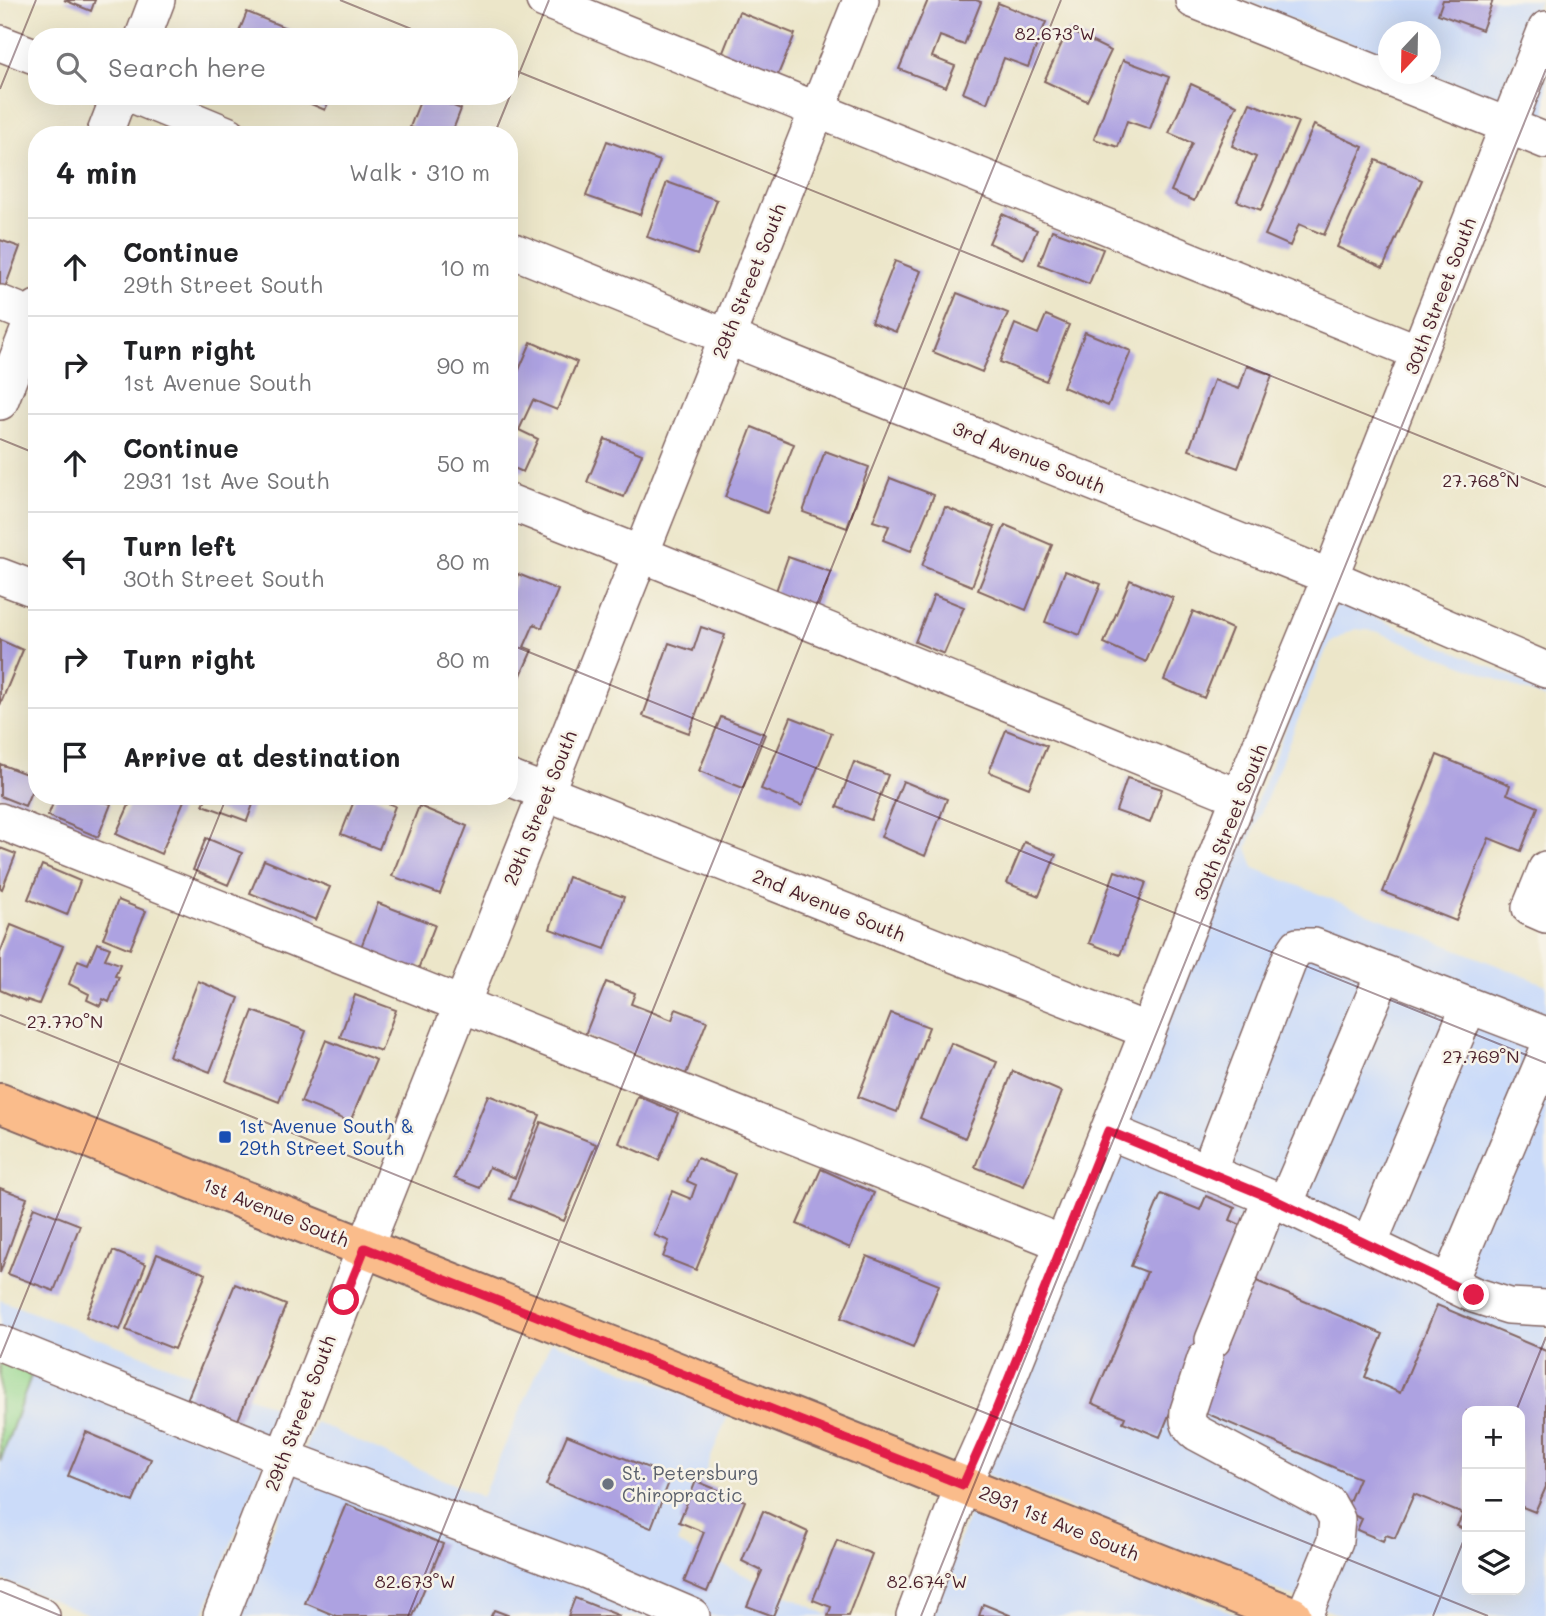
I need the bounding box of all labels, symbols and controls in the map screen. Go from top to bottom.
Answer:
text: 82.673°W [1015,21,1095,45]
north arrow [1378,21,1441,84]
search box [28,28,518,105]
icon: search [52,48,90,86]
text: Search here [108,50,266,84]
text: 4 min [56,152,137,192]
text: Walk · 310 m [349,157,490,187]
street label: 29th Street South [706,200,791,362]
street label: 30th Street South [1398,214,1481,378]
text: Continue [123,235,239,269]
icon: ahead [56,248,94,286]
text: 10 m [440,252,490,282]
text: 29th Street South [123,269,323,299]
text: Turn right [123,333,256,367]
icon: right [56,346,94,384]
text: 90 m [437,350,490,380]
text: 1st Avenue South [123,367,311,397]
street label: 3rd Avenue South [949,415,1109,498]
text: Continue [123,431,239,465]
icon: ahead [56,444,94,482]
text: 50 m [437,448,490,478]
text: 2931 1st Ave South [123,465,329,495]
text: 27.768°N [1442,468,1520,492]
text: Turn left [123,529,236,563]
icon: left [56,542,94,580]
text: 80 m [436,546,490,576]
text: 30th Street South [123,563,324,593]
icon: right [56,640,94,678]
text: Turn right [123,642,256,676]
text: 80 m [436,644,490,674]
street label: 29th Street South [497,727,582,889]
icon: arrive [56,738,94,776]
text: Arrive at destination [123,740,400,774]
street label: 30th Street South [1187,740,1272,903]
street label: 2nd Avenue South [749,863,909,947]
text: 27.770°N [27,1009,103,1033]
text: 27.769°N [1442,1044,1520,1068]
place label: 1st Avenue South & 29th Street South [239,1113,414,1160]
marker: 1st Avenue South & 29th Street South [217,1129,233,1145]
street label: 1st Avenue South [199,1171,353,1252]
route end [1458,1279,1489,1310]
route start [328,1284,359,1315]
street label: 29th Street South [258,1331,341,1494]
map controls [1462,1406,1525,1595]
button: + [1462,1406,1525,1469]
place label: St. Petersburg Chiropractic [622,1460,758,1507]
button: − [1462,1469,1525,1532]
marker: St. Petersburg Chiropractic [600,1476,616,1492]
street label: 2931 1st Ave South [976,1479,1143,1566]
button: layers [1462,1532,1525,1595]
text: 82.673°W [375,1569,455,1593]
text: 82.674°W [887,1569,967,1593]

